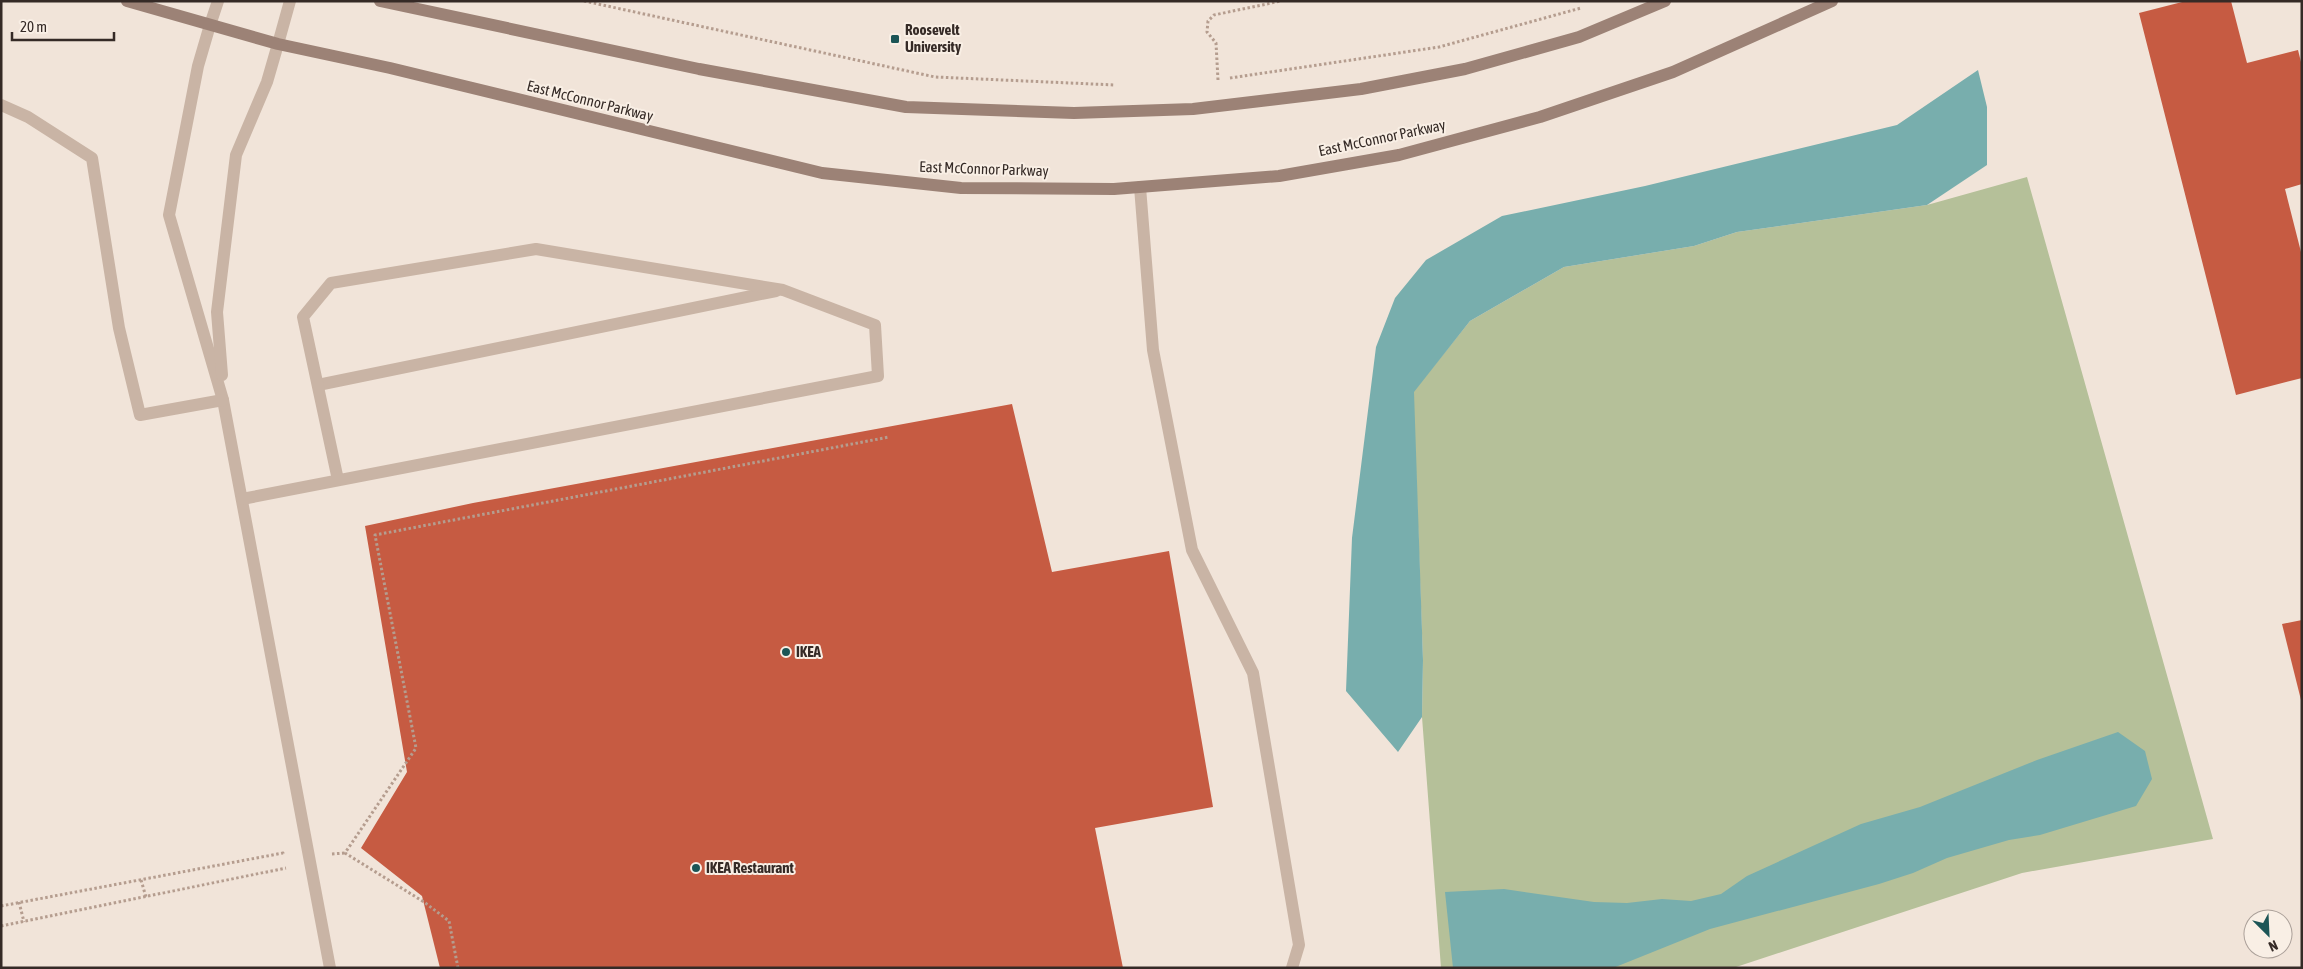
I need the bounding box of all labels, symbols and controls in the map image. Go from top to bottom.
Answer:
scale bar [12,10,115,42]
text: 20 m [20,18,47,35]
place label: Roosevelt University [905,21,962,55]
marker: Roosevelt University [889,33,901,45]
street label: East McConnor Parkway [525,77,655,124]
street label: East McConnor Parkway [1317,116,1447,159]
street label: East McConnor Parkway [919,158,1049,179]
place label: IKEA [796,643,822,660]
marker: IKEA [780,646,792,658]
place label: IKEA Restaurant [706,859,794,876]
marker: IKEA Restaurant [690,862,702,874]
north arrow [2243,909,2293,959]
text: N [2266,937,2280,955]

